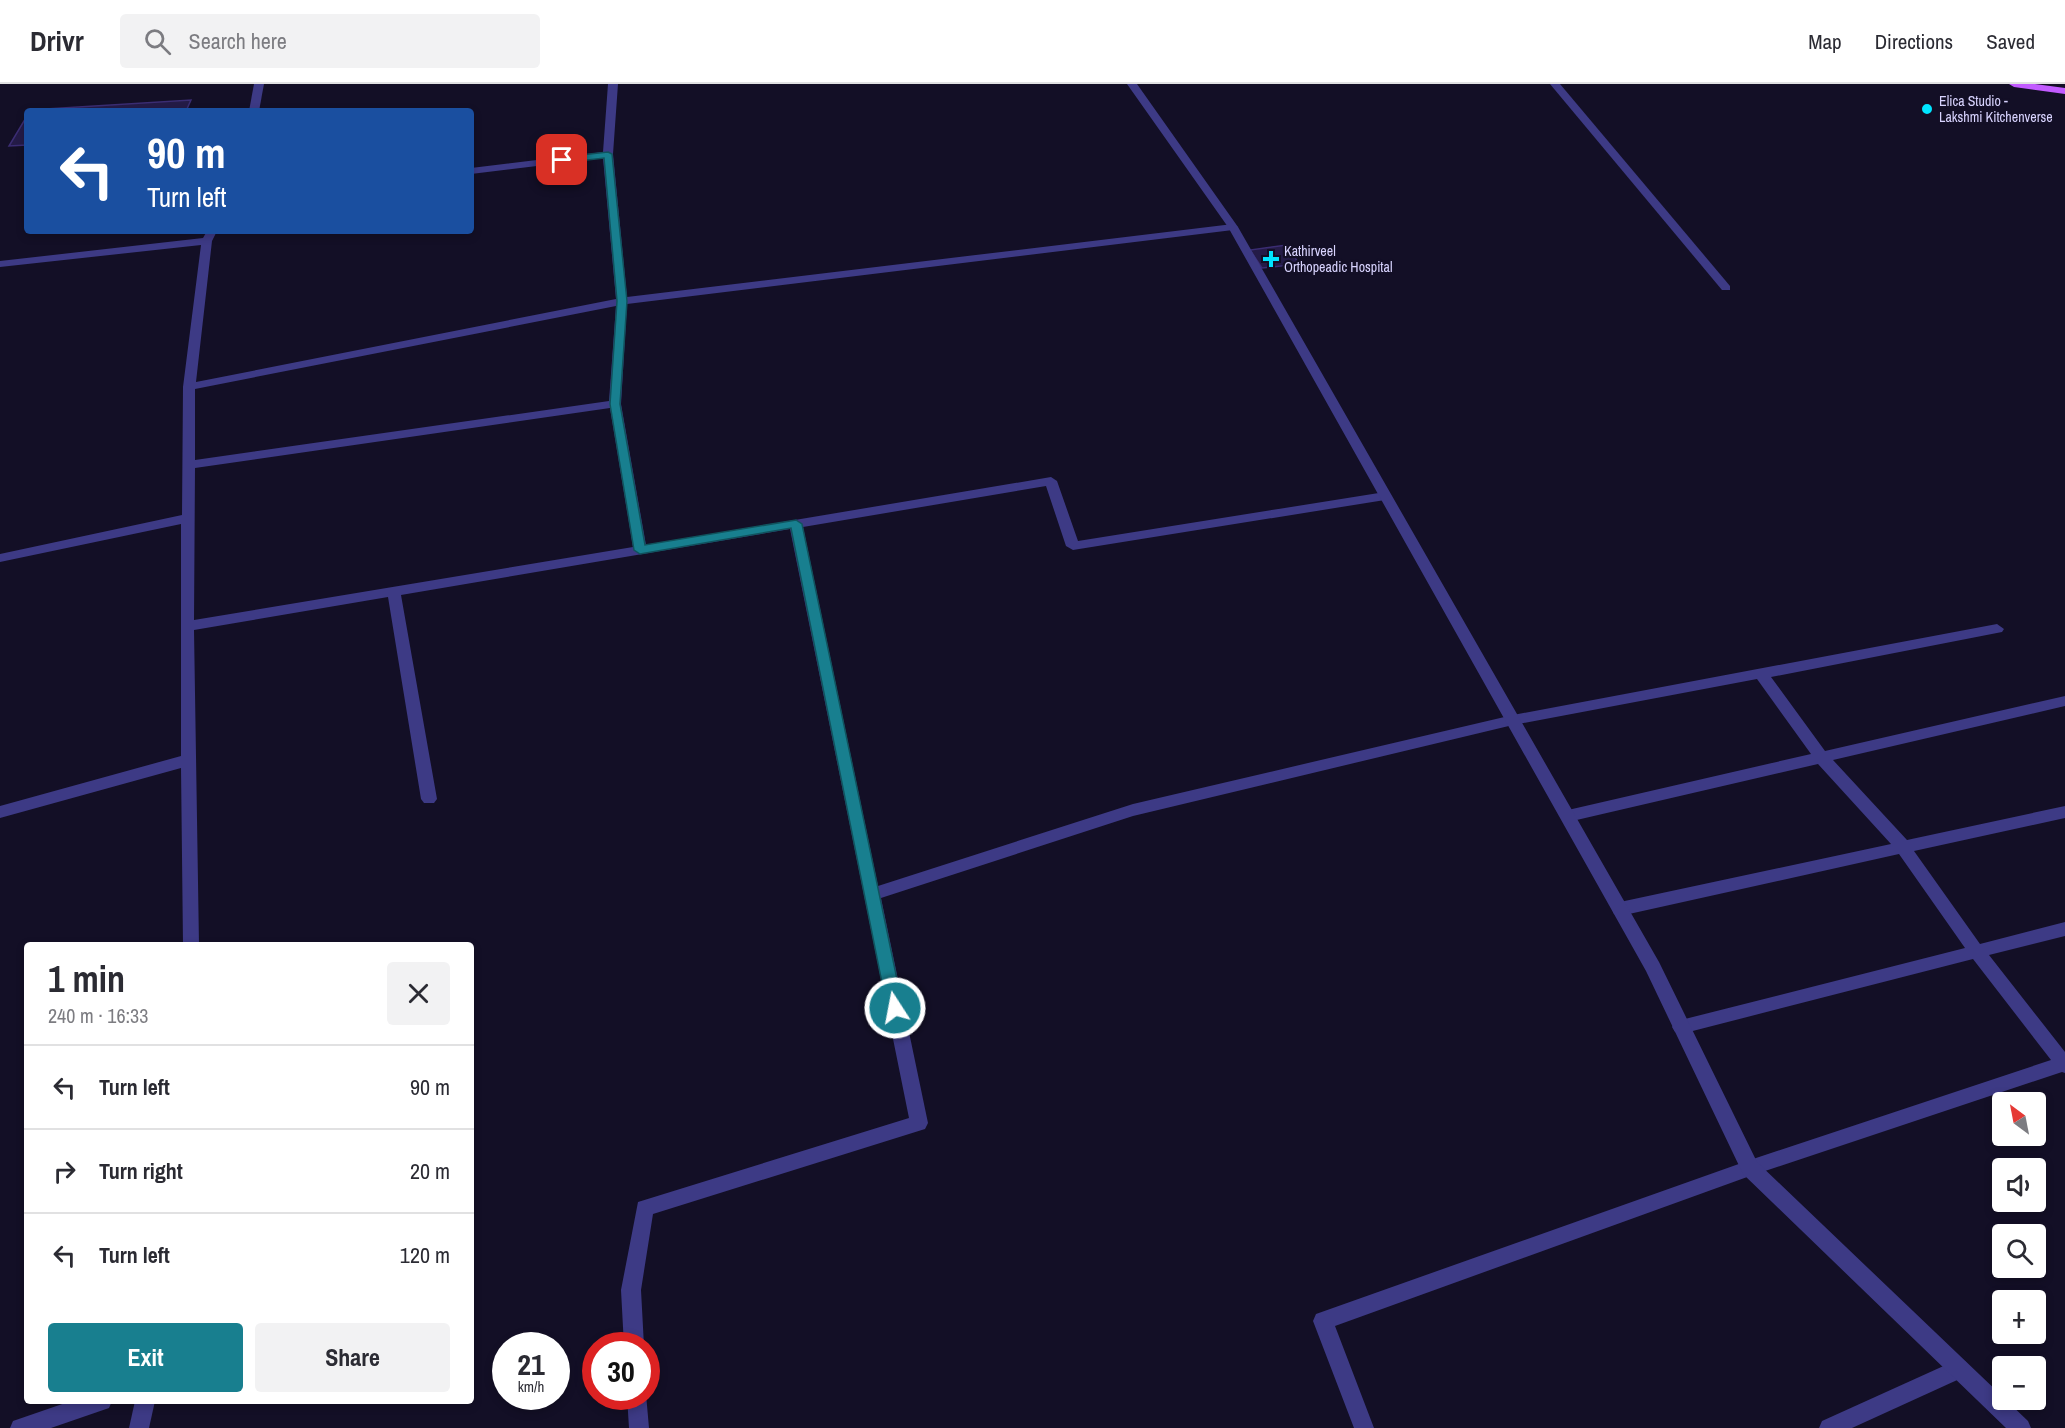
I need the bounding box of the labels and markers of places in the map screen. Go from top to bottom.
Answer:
place label: Elica Studio - Lakshmi Kitchenverse [1939,92,2053,126]
marker: Elica Studio - Lakshmi Kitchenverse [1920,102,1934,116]
pin [536,134,587,185]
place label: Kathirveel Orthopeadic Hospital [1284,242,1393,276]
marker: Kathirveel Orthopeadic Hospital [1262,250,1280,268]

